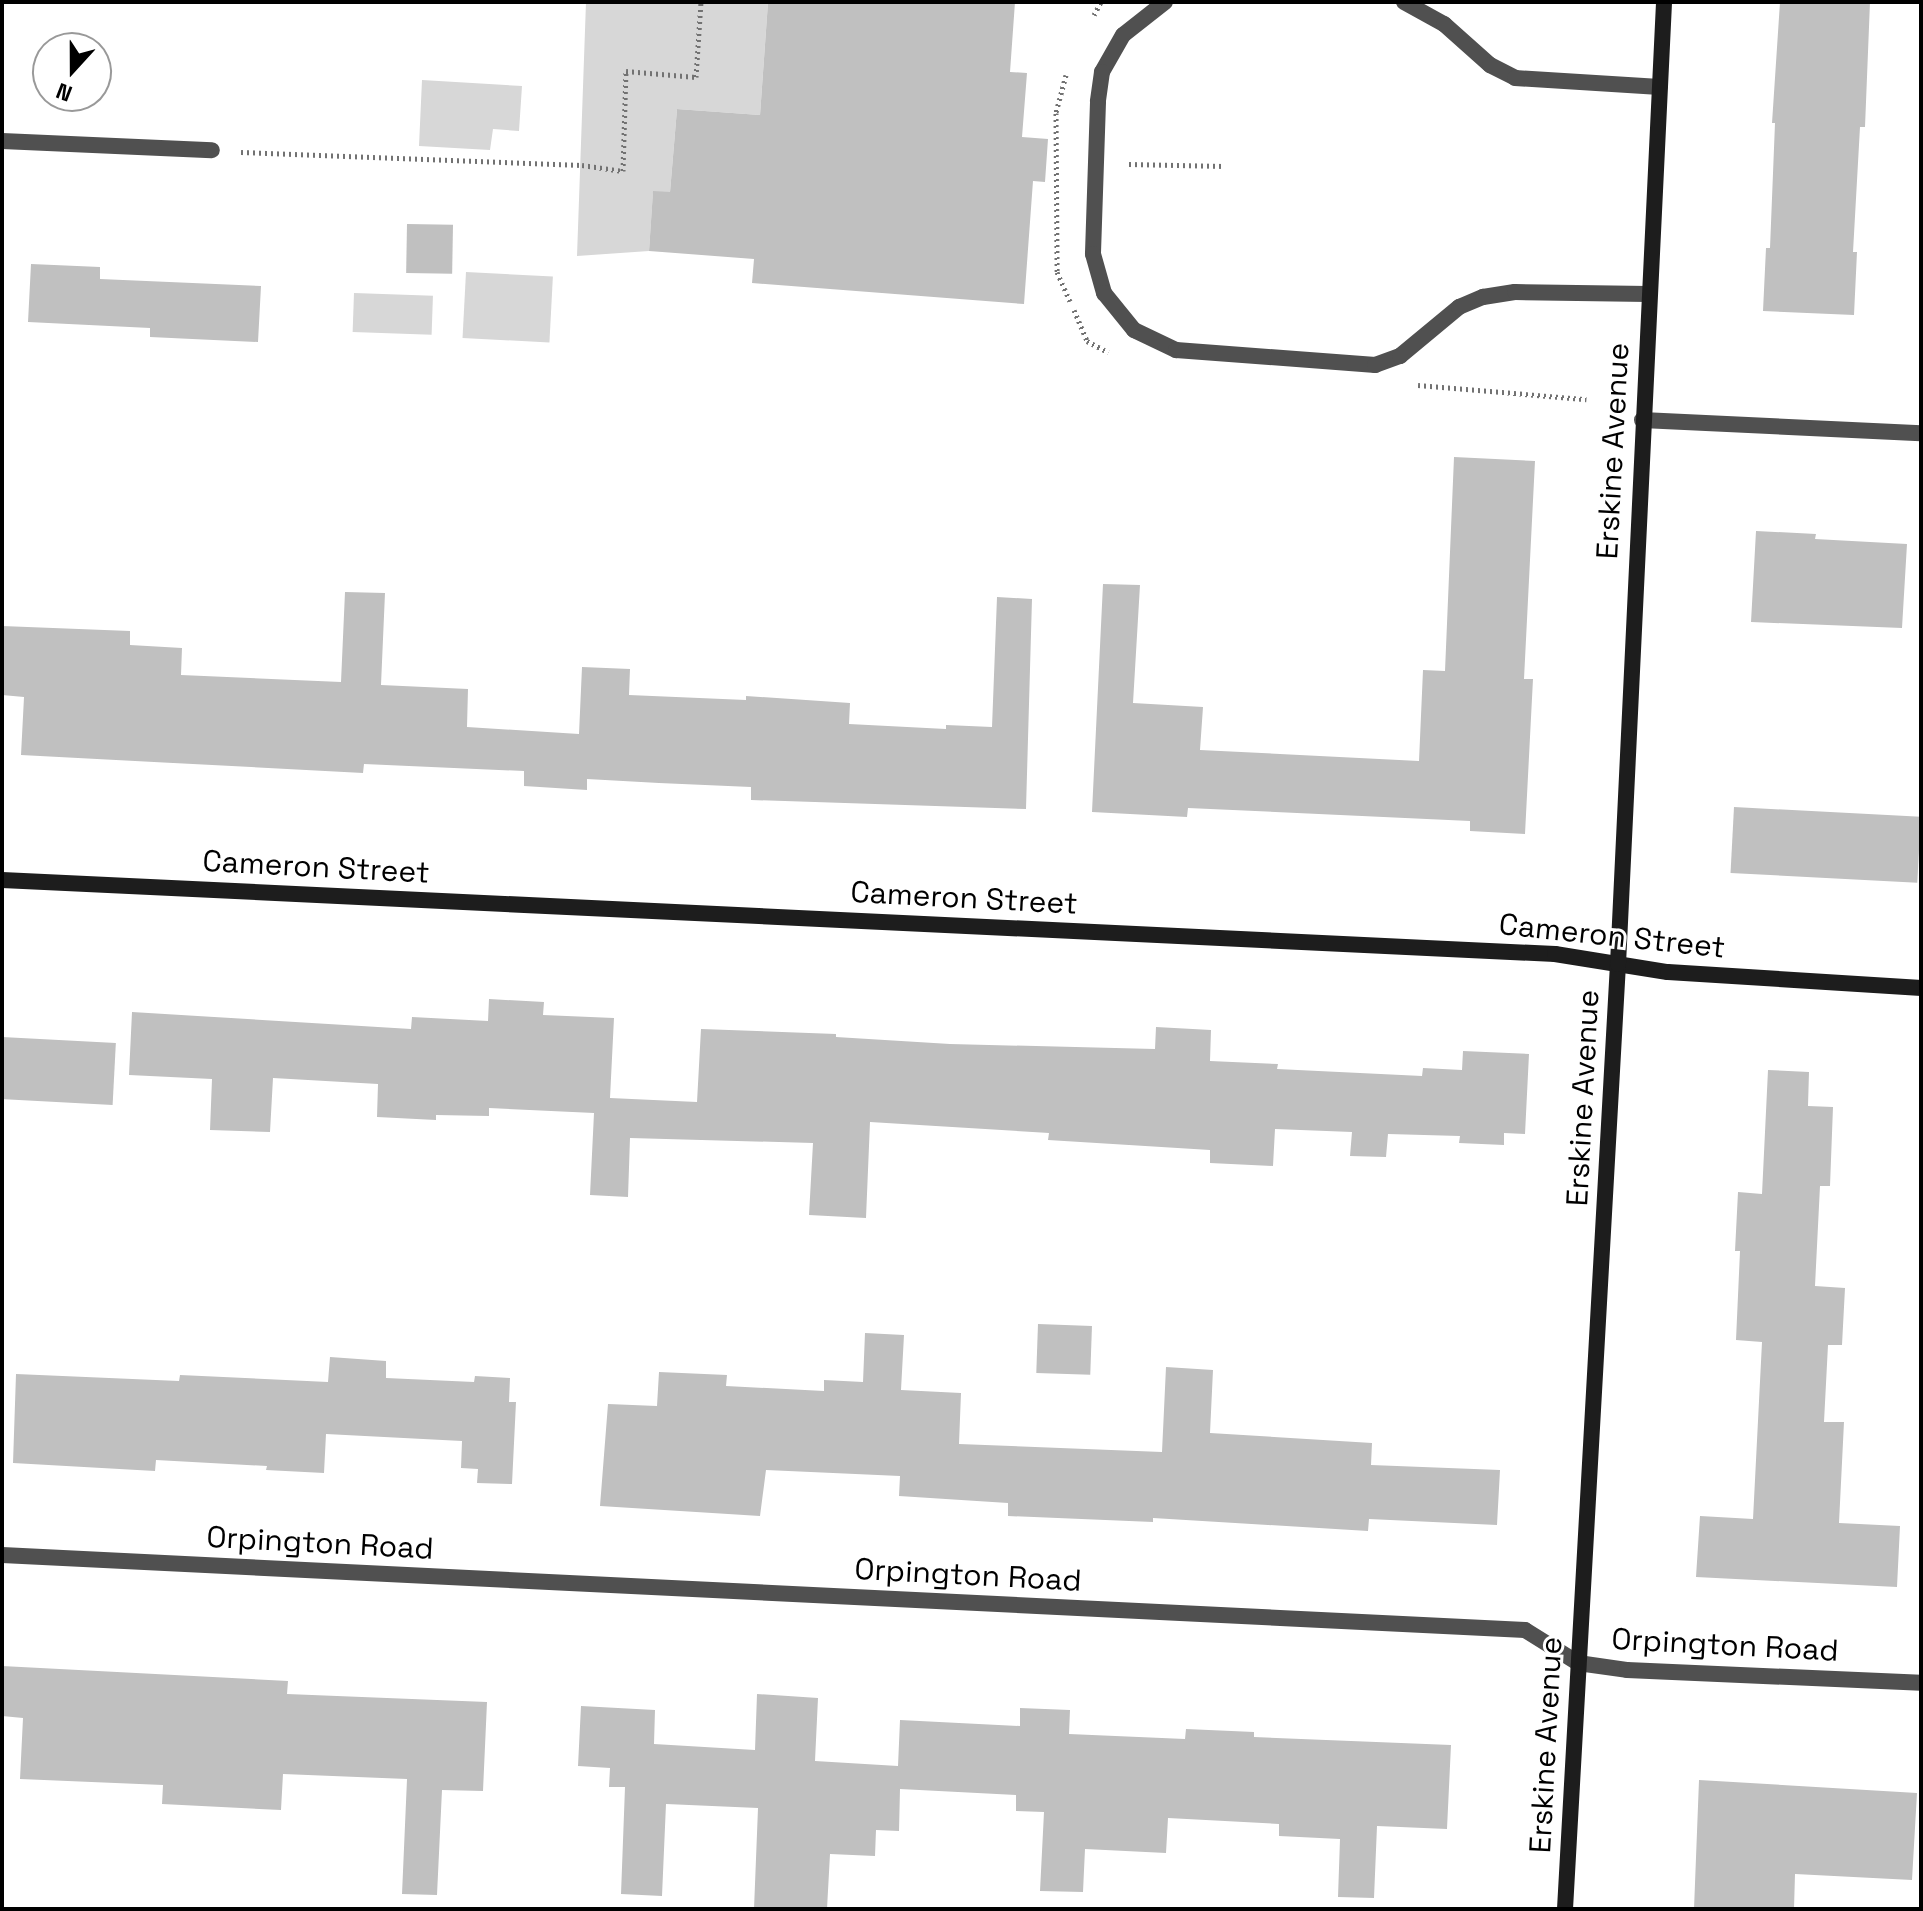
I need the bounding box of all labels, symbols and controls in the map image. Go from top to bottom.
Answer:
north arrow [32,32,112,112]
text: N [52,77,76,108]
street label: Erskine Avenue [1589,342,1637,560]
street label: Cameron Street [202,843,430,891]
street label: Cameron Street [850,874,1078,922]
street label: Cameron Street [1497,906,1727,966]
street label: Erskine Avenue [1559,989,1607,1207]
street label: Orpington Road [206,1519,434,1567]
street label: Orpington Road [854,1551,1082,1599]
street label: Orpington Road [1611,1621,1839,1669]
street label: Erskine Avenue [1522,1636,1570,1854]

